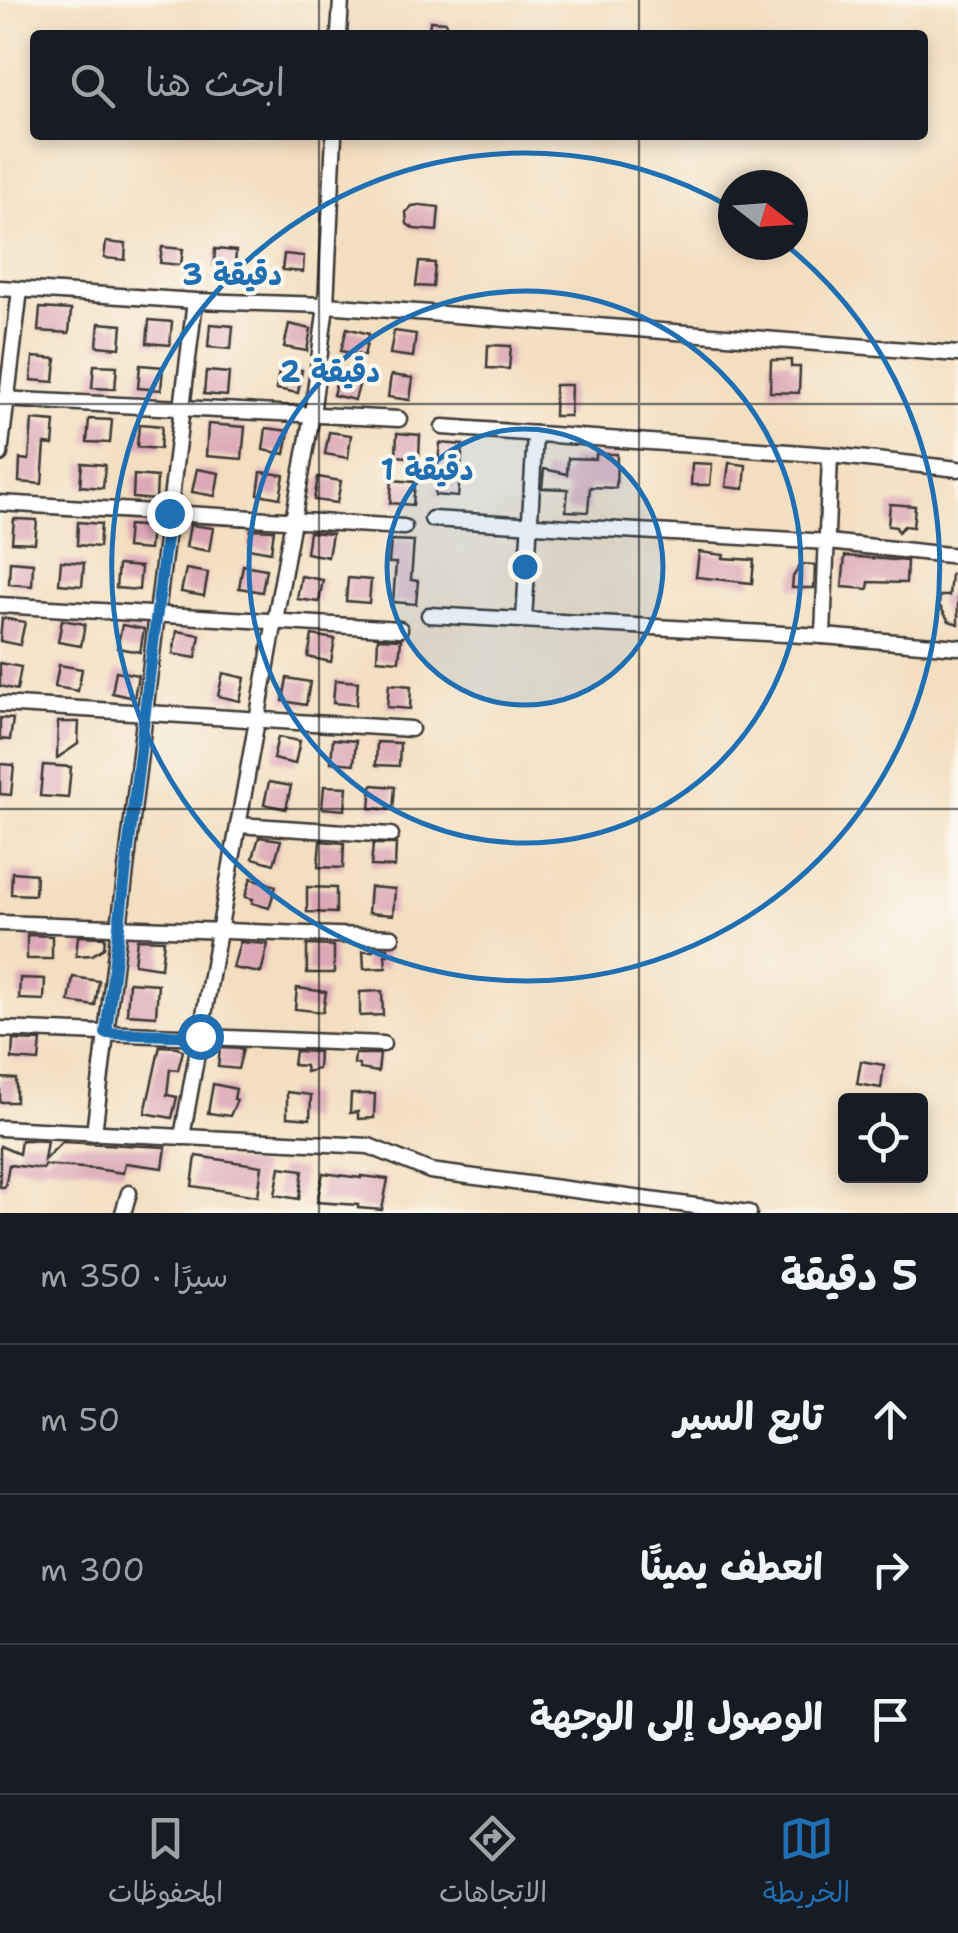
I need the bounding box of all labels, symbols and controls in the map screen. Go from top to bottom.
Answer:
search box [30,30,928,140]
text: ابحث هنا [145,57,285,108]
icon: search [65,58,120,113]
north arrow [718,170,808,260]
text: 3 دقيقة [182,254,282,295]
text: 2 دقيقة [280,351,380,392]
text: 1 دقيقة [380,449,474,490]
route end [147,491,193,537]
centre of rings [507,549,543,585]
route start [178,1014,224,1060]
map controls [838,1093,928,1183]
button: locate [838,1093,928,1183]
text: 5 دقيقة [780,1247,918,1303]
text: سيرًا · 350 m [40,1254,228,1297]
text: تابع السير [675,1391,823,1442]
icon: ahead [863,1392,918,1447]
text: 50 m [40,1398,120,1441]
text: انعطف يمينًا [640,1541,823,1592]
icon: right [863,1542,918,1597]
text: 300 m [40,1548,145,1591]
text: الوصول إلى الوجهة [530,1691,823,1742]
icon: arrive [863,1692,918,1747]
tab: المحفوظات [108,1811,223,1917]
tab: الاتجاهات [439,1811,547,1917]
tab: الخريطة [763,1811,850,1917]

